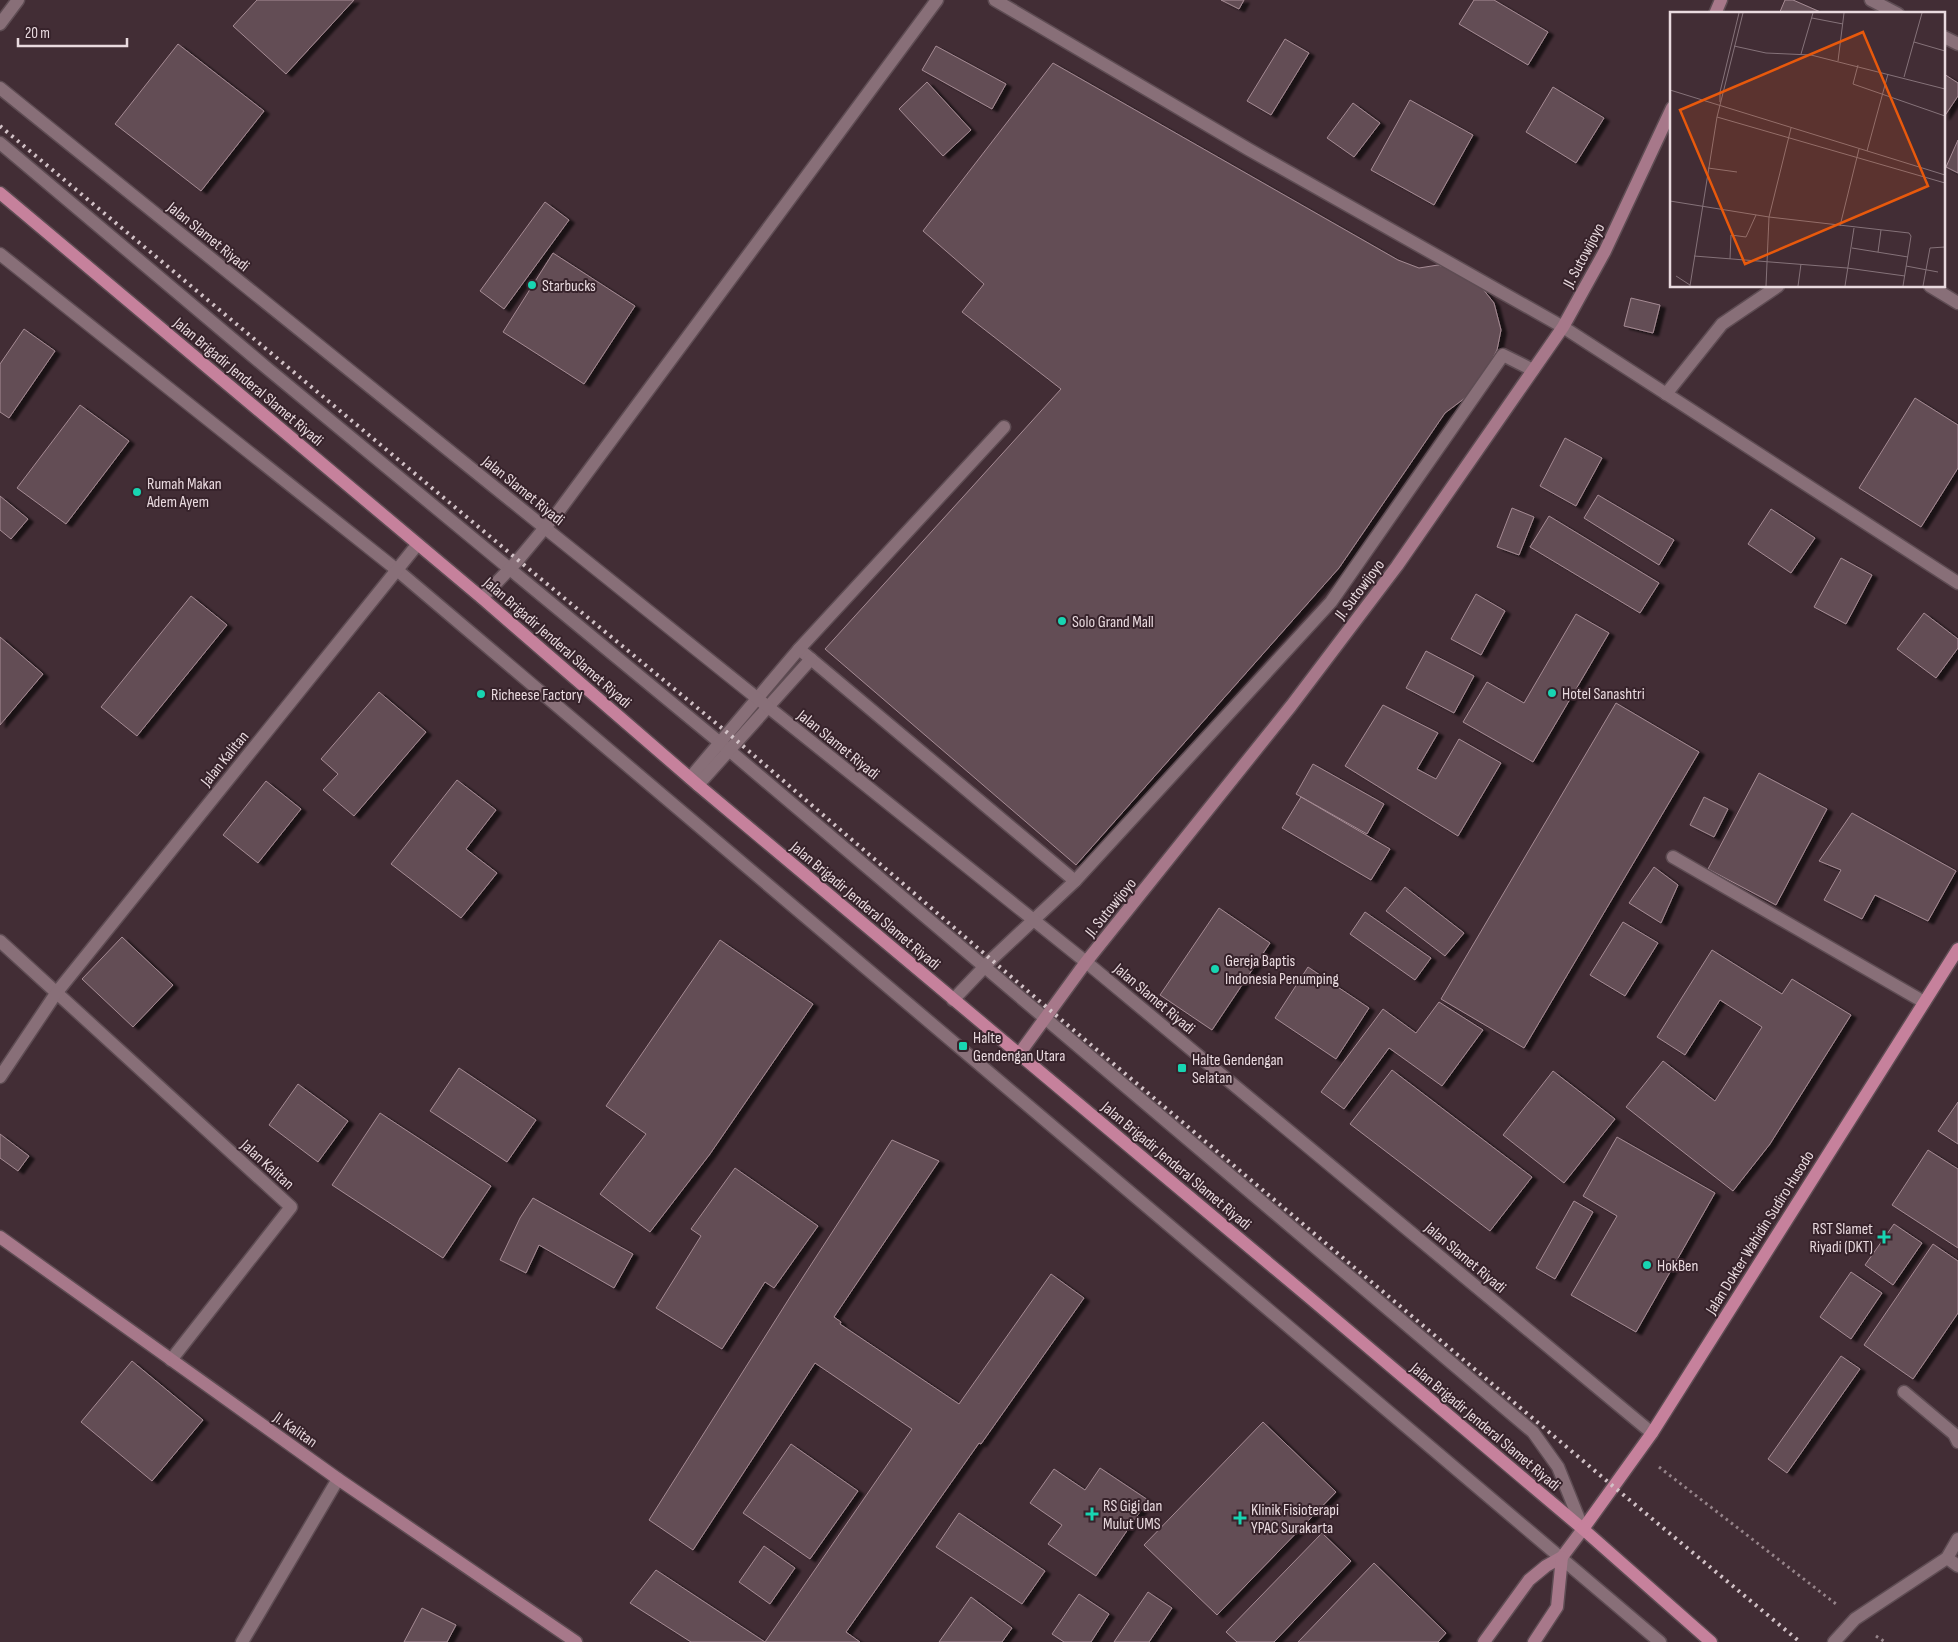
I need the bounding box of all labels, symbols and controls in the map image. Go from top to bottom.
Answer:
inset map [1670,12,1946,288]
scale bar [18,15,126,47]
text: 20 m [25,24,50,43]
street label: Jalan Slamet Riyadi [162,198,253,276]
street label: Jl. Sutowijoyo [1559,220,1609,292]
place label: Starbucks [542,277,596,296]
marker: Starbucks [526,279,538,291]
street label: Jalan Brigadir Jenderal Slamet Riyadi [169,313,327,450]
street label: Jalan Slamet Riyadi [477,452,568,530]
place label: Rumah Makan Adem Ayem [146,475,222,512]
marker: Rumah Makan Adem Ayem [131,486,143,498]
street label: Jl. Sutowijoyo [1331,556,1389,625]
street label: Jalan Brigadir Jenderal Slamet Riyadi [478,573,635,713]
place label: Solo Grand Mall [1072,613,1154,632]
marker: Solo Grand Mall [1056,615,1068,627]
place label: Hotel Sanashtri [1562,685,1645,704]
place label: Richeese Factory [491,686,583,705]
marker: Hotel Sanashtri [1546,687,1558,699]
marker: Richeese Factory [475,688,487,700]
street label: Jalan Slamet Riyadi [792,706,883,784]
street label: Jalan Kalitan [197,728,253,791]
street label: Jalan Brigadir Jenderal Slamet Riyadi [786,837,944,974]
street label: Jl. Sutowijoyo [1081,874,1141,942]
place label: Gereja Baptis Indonesia Penumping [1225,952,1339,989]
street label: Jalan Slamet Riyadi [1109,959,1199,1039]
marker: Gereja Baptis Indonesia Penumping [1209,963,1221,975]
place label: Halte Gendengan Utara [973,1029,1065,1066]
marker: Halte Gendengan Utara [957,1040,969,1052]
place label: Halte Gendengan Selatan [1192,1051,1283,1088]
marker: Halte Gendengan Selatan [1176,1062,1188,1074]
street label: Jalan Brigadir Jenderal Slamet Riyadi [1097,1097,1255,1234]
street label: Jalan Kalitan [236,1136,298,1194]
street label: Jalan Dokter Wahidin Sudiro Husodo [1702,1148,1818,1319]
street label: Jalan Slamet Riyadi [1420,1218,1510,1298]
place label: RST Slamet Riyadi (DKT) [1810,1220,1873,1257]
marker: RST Slamet Riyadi (DKT) [1877,1230,1891,1244]
place label: HokBen [1657,1257,1698,1276]
marker: HokBen [1641,1259,1653,1271]
street label: Jalan Brigadir Jenderal Slamet Riyadi [1406,1358,1564,1495]
street label: Jl. Kalitan [269,1408,321,1452]
place label: RS Gigi dan Mulut UMS [1103,1497,1162,1534]
place label: Klinik Fisioterapi YPAC Surakarta [1251,1501,1339,1538]
marker: RS Gigi dan Mulut UMS [1085,1507,1099,1521]
marker: Klinik Fisioterapi YPAC Surakarta [1233,1511,1247,1525]

